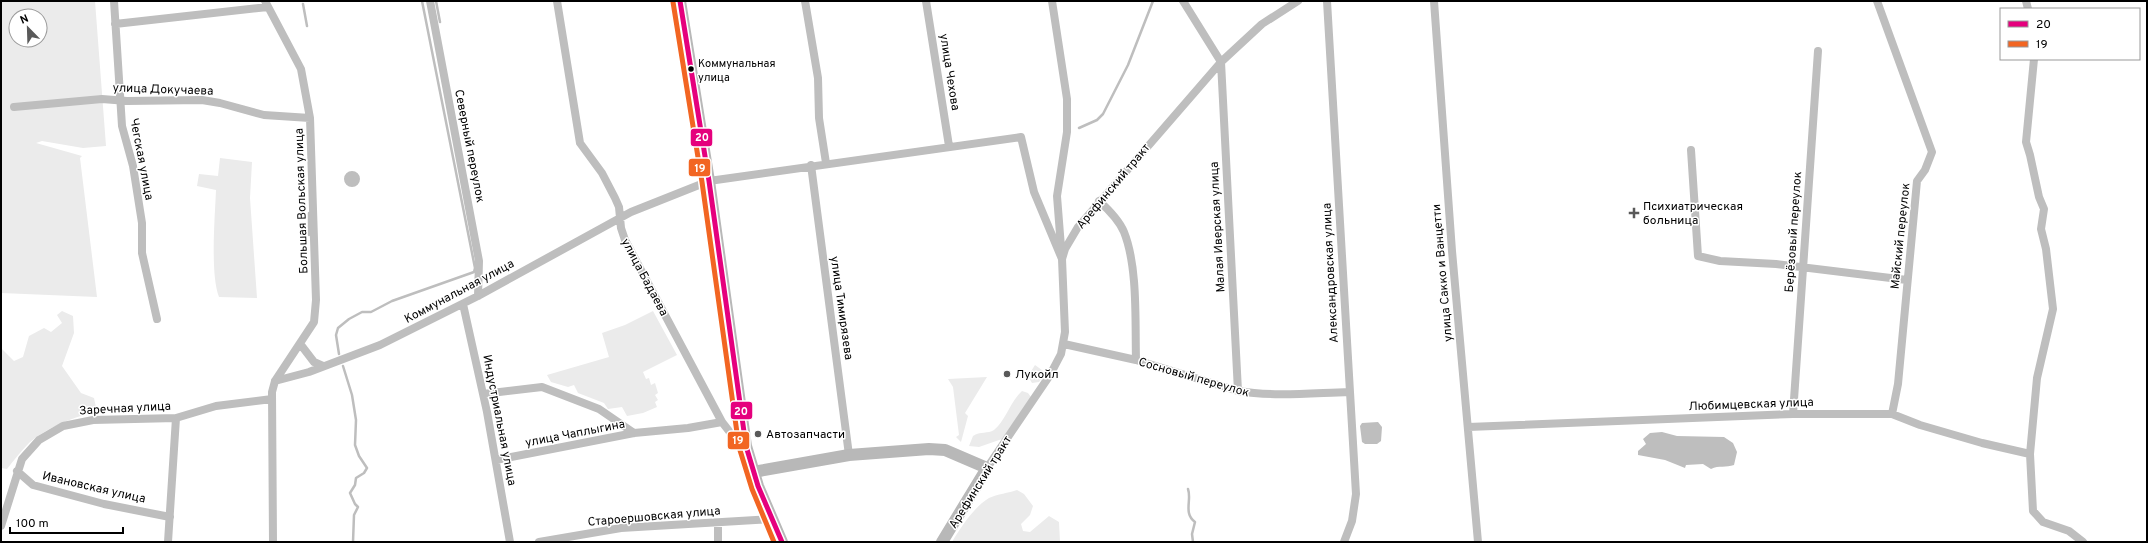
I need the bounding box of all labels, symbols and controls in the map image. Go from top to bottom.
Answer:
north arrow [8,8,48,48]
legend [2000,8,2140,60]
text: N [18,12,31,28]
text: 20 [2036,17,2051,33]
street label: улица Чехова [935,32,963,112]
text: 19 [2036,37,2048,53]
place label: Коммунальная улица [698,57,776,85]
marker: Коммунальная улица [686,64,696,74]
street label: улица Докучаева [112,80,214,100]
street label: Северный переулок [450,88,488,204]
street label: Чегская улица [125,117,157,202]
street label: Большая Вольская улица [291,128,313,274]
line badge: 20 [690,128,713,147]
text: 20 [695,131,709,145]
street label: Арефинский тракт [1073,140,1155,233]
line badge: 19 [688,158,711,177]
street label: Малая Иверская улица [1207,161,1229,293]
text: 19 [694,162,706,176]
street label: Берёзовый переулок [1782,171,1806,293]
street label: Майский переулок [1887,182,1915,290]
place label: Психиатрическая больница [1643,199,1743,229]
street label: Александровская улица [1319,203,1343,343]
street label: улица Сакко и Ванцетти [1429,203,1457,343]
marker: Психиатрическая больница [1628,207,1640,219]
street label: улица Бадаева [617,236,671,319]
street label: улица Тимирязева [826,255,856,361]
street label: Коммунальная улица [402,256,517,328]
street label: Индустриальная улица [478,353,520,487]
street label: Сосновый переулок [1136,354,1251,402]
place label: Лукойл [1015,367,1059,383]
marker: Лукойл [1002,369,1012,379]
street label: Любимцевская улица [1688,395,1814,415]
street label: Заречная улица [79,399,171,419]
line badge: 20 [730,401,753,420]
text: 20 [734,405,748,419]
street label: улица Чаплыгина [524,416,626,451]
place label: Автозапчасти [766,427,845,443]
marker: Автозапчасти [753,429,763,439]
line badge: 19 [727,431,750,450]
street label: Арефинский тракт [946,433,1016,532]
text: 19 [732,434,744,448]
street label: Ивановская улица [41,468,147,508]
street label: Староершовская улица [587,503,721,531]
scale bar [10,509,123,535]
text: 100 m [16,516,49,532]

